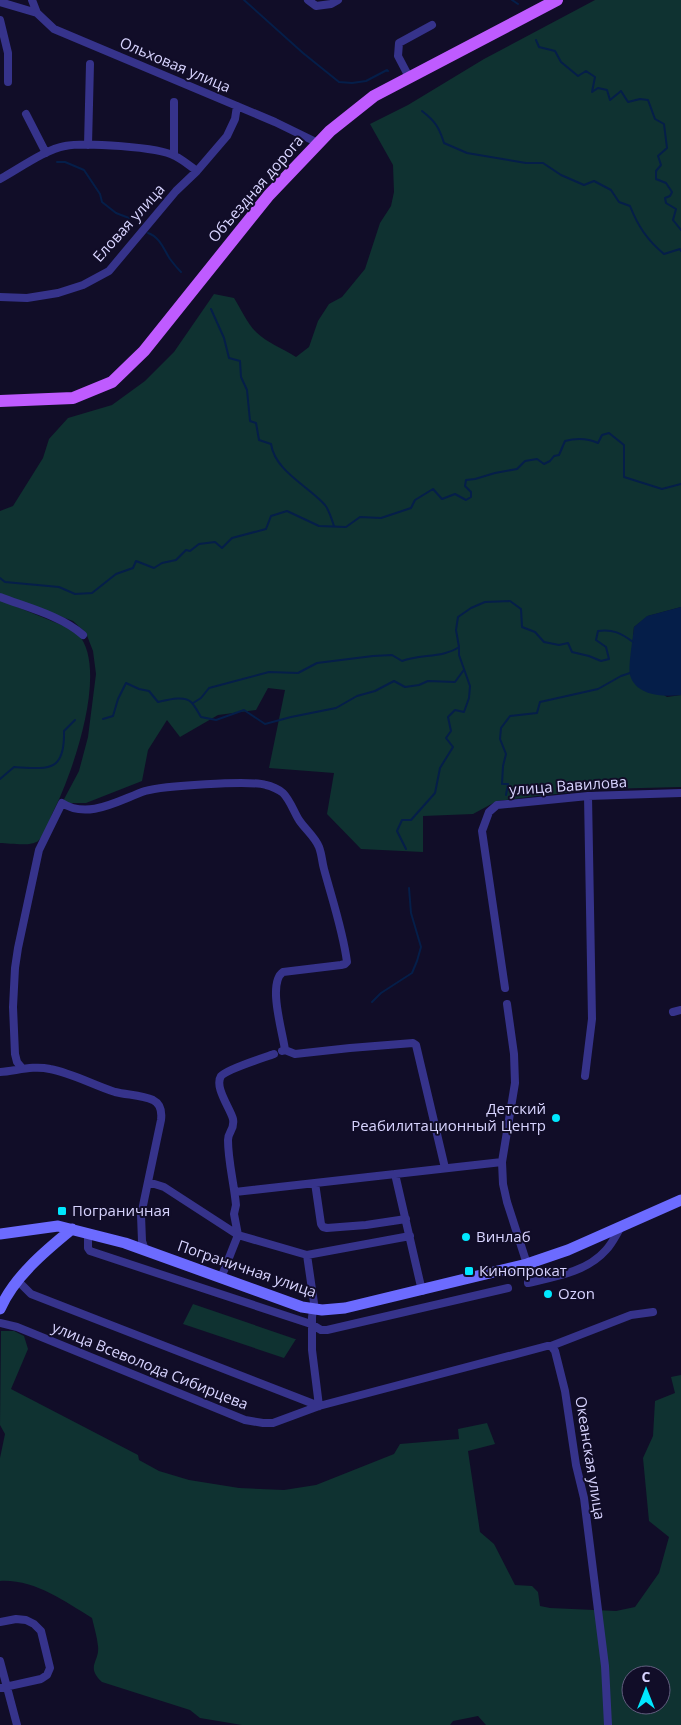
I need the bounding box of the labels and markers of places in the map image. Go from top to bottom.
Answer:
place label: Детский Реабилитационный Центр [351,1098,546,1135]
marker: Детский Реабилитационный Центр [550,1112,562,1124]
place label: Пограничная [72,1200,170,1220]
marker: Пограничная [56,1205,68,1217]
place label: Винлаб [476,1226,531,1246]
marker: Винлаб [460,1231,472,1243]
place label: Кинопрокат [479,1260,567,1280]
marker: Кинопрокат [463,1265,475,1277]
place label: Ozon [558,1283,595,1303]
marker: Ozon [542,1288,554,1300]

